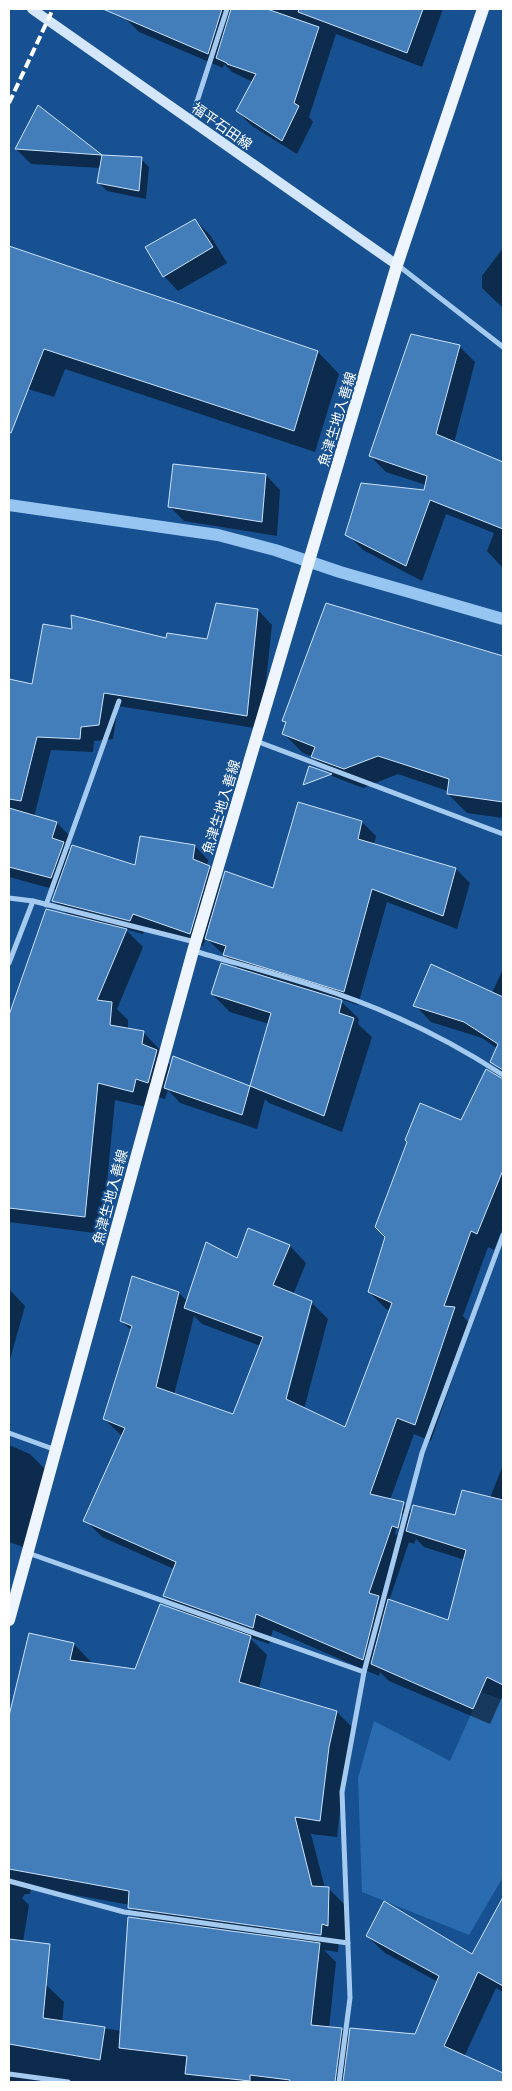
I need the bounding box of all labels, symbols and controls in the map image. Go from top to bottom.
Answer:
street label: 福平石田線 [188,99,255,153]
street label: 魚津生地入善線 [315,370,360,468]
street label: 魚津生地入善線 [199,758,244,856]
street label: 魚津生地入善線 [90,1148,131,1247]

